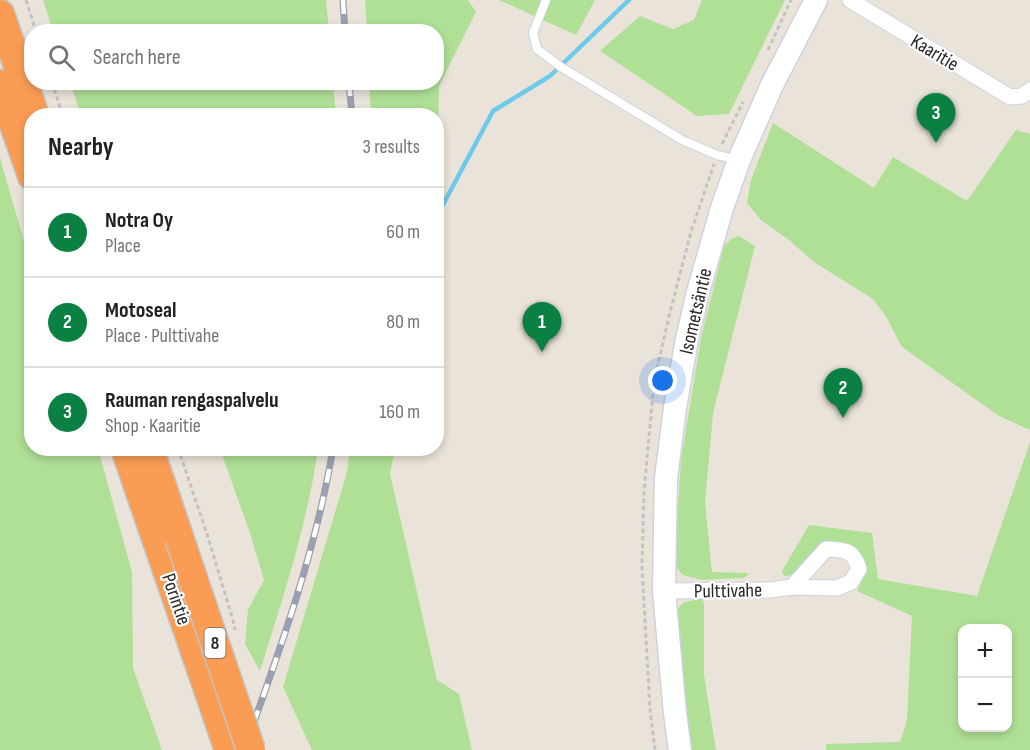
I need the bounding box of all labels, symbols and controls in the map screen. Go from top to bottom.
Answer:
search box [24,24,444,90]
street label: Kaaritie [906,29,963,76]
icon: search [45,41,78,74]
text: Search here [93,44,180,71]
pin: 3 [916,94,956,143]
text: Nearby [48,132,114,163]
text: 3 results [363,135,420,159]
text: Notra Oy [105,207,173,234]
text: 1 [64,220,71,244]
text: 60 m [386,220,420,244]
text: Place [105,234,141,258]
street label: Isometsäntie [674,266,718,357]
text: Motoseal [105,297,177,324]
pin: 1 [522,302,562,352]
text: 2 [63,310,72,334]
text: 80 m [386,310,420,334]
text: Place · Pulttivahe [105,324,219,348]
your location [648,366,677,395]
pin: 2 [824,368,862,418]
text: Rauman rengaspalvelu [105,387,279,414]
text: 3 [63,400,72,424]
text: 160 m [379,400,420,424]
text: Shop · Kaaritie [105,414,201,438]
street label: Porintie [156,570,196,628]
street label: Pulttivahe [694,578,762,604]
map controls [958,624,1012,732]
button: + [958,624,1012,678]
road number: 8 [204,628,226,658]
button: − [958,678,1012,732]

